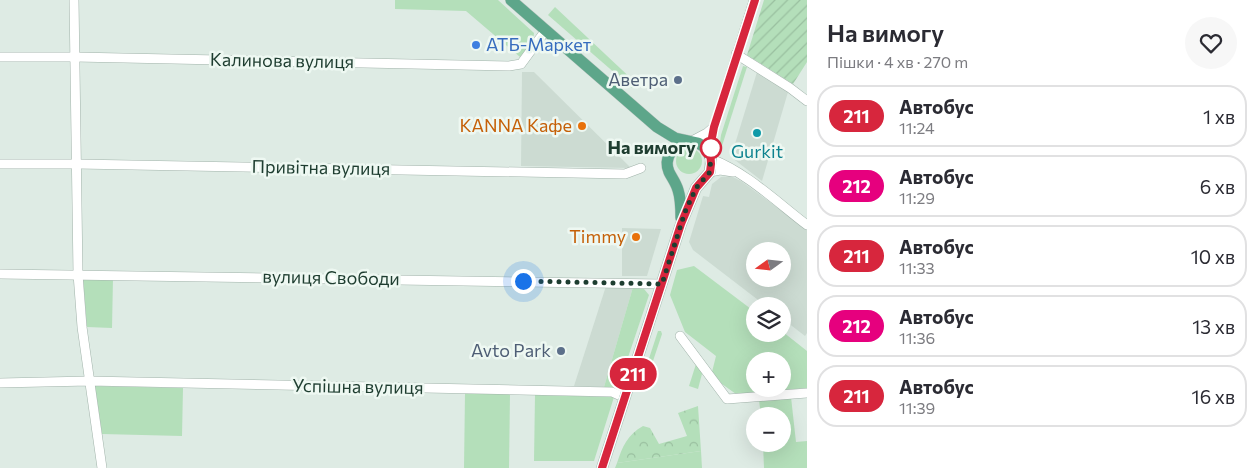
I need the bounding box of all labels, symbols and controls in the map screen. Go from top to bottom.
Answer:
button: heart [1185,17,1237,69]
text: На вимогу [827,18,944,47]
place label: АТБ-Маркет [486,33,592,55]
marker: АТБ-Маркет [470,39,482,51]
street label: Калинова вулиця [210,48,354,72]
text: Пішки · 4 хв · 270 m [827,52,968,71]
place label: Аветра [608,68,668,90]
marker: Аветра [672,74,684,86]
text: Автобус [899,95,974,118]
text: 211 [843,105,870,127]
text: 1 хв [1203,105,1235,128]
place label: KANNA Кафе [459,114,572,136]
text: 11:24 [899,118,935,137]
marker: KANNA Кафе [576,120,588,132]
marker: Gurkit [751,127,763,139]
place label: На вимогу [608,136,696,158]
marker: На вимогу [700,137,722,159]
place label: Gurkit [731,140,783,162]
street label: Привітна вулиця [251,155,391,179]
text: Автобус [899,165,974,188]
text: 212 [842,175,871,197]
text: 6 хв [1200,175,1235,198]
text: 11:29 [899,188,935,207]
place label: Timmy [569,225,626,247]
marker: Timmy [630,231,642,243]
text: Автобус [899,235,974,258]
north arrow [746,242,791,288]
map controls [746,242,791,452]
text: 211 [843,245,870,267]
text: 10 хв [1191,245,1235,268]
text: 11:33 [899,258,935,277]
street label: вулиця Свободи [262,265,400,289]
your location [511,269,536,294]
button: layers [746,297,791,342]
text: Автобус [899,305,974,328]
text: 212 [842,315,871,337]
text: 13 хв [1192,315,1235,338]
text: 11:36 [899,328,935,347]
place label: Avto Park [471,339,551,361]
marker: Avto Park [555,345,567,357]
button: + [746,352,791,397]
line badge: 211 [604,358,662,390]
text: 211 [620,363,646,385]
street label: Успішна вулиця [292,374,424,398]
text: Автобус [899,375,974,398]
text: 211 [843,385,870,407]
text: 16 хв [1192,385,1235,408]
text: 11:39 [899,398,935,417]
button: − [746,407,791,452]

